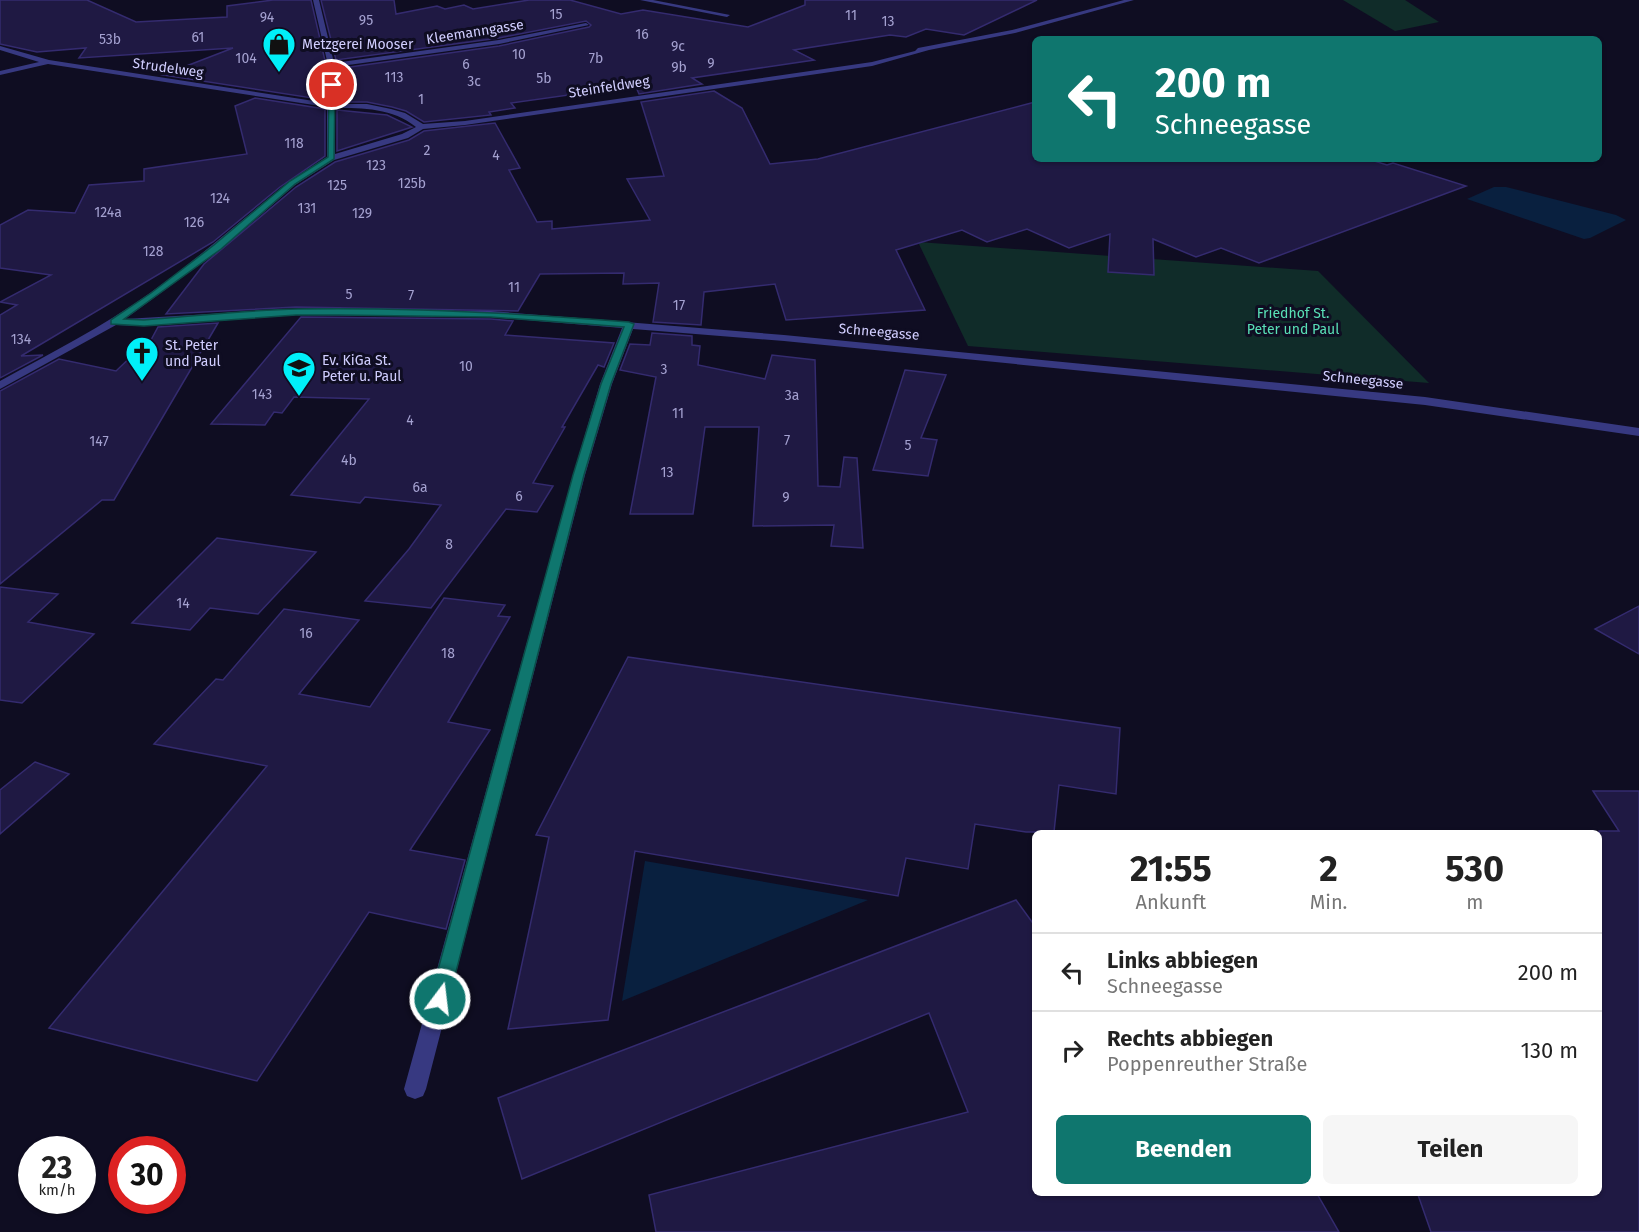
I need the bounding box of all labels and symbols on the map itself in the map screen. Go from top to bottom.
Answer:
house number: 15 [549,6,563,23]
house number: 11 [845,7,857,24]
house number: 94 [260,9,275,26]
house number: 95 [359,12,373,29]
house number: 13 [881,13,895,30]
street label: Kleemanngasse [425,16,525,48]
shop icon: Metzgerei Mooser [261,26,297,73]
house number: 16 [635,26,649,43]
house number: 61 [192,29,204,46]
house number: 53b [99,31,121,48]
place label: Metzgerei Mooser [302,36,414,53]
house number: 9c [671,38,685,55]
house number: 10 [512,46,526,63]
house number: 104 [235,50,257,67]
house number: 7b [589,50,603,67]
street label: Strudelweg [132,55,205,81]
house number: 9 [707,55,715,72]
house number: 6 [462,56,470,73]
pin [306,59,357,110]
house number: 9b [671,59,687,76]
house number: 113 [385,69,403,86]
house number: 5b [536,70,552,87]
street label: Steinfeldweg [567,72,651,102]
house number: 3c [467,73,481,90]
house number: 1 [418,91,424,108]
house number: 118 [284,135,304,152]
house number: 2 [424,142,431,159]
house number: 4 [492,147,500,164]
house number: 123 [366,157,386,174]
house number: 125b [398,175,426,192]
house number: 125 [327,177,347,194]
house number: 124 [210,190,231,207]
house number: 131 [298,200,316,217]
house number: 124a [94,204,122,221]
house number: 129 [352,205,372,222]
house number: 126 [184,214,204,231]
house number: 128 [143,243,164,260]
house number: 11 [508,279,520,296]
house number: 5 [345,286,353,303]
house number: 7 [408,287,414,304]
house number: 17 [673,297,685,314]
park label: Friedhof St. Peter und Paul [1247,305,1339,338]
street label: Schneegasse [838,320,920,344]
house number: 134 [11,331,32,348]
church icon: St. Peter und Paul [124,335,160,382]
place label: St. Peter und Paul [165,337,221,370]
school or university icon: Ev. KiGa St. Peter u. Paul [281,350,317,397]
place label: Ev. KiGa St. Peter u. Paul [322,352,401,385]
house number: 10 [459,358,473,375]
house number: 3 [661,361,668,378]
street label: Schneegasse [1322,367,1404,393]
house number: 143 [252,386,272,403]
house number: 3a [785,387,799,404]
house number: 11 [672,405,684,422]
house number: 4 [406,412,414,429]
house number: 7 [784,432,790,449]
house number: 147 [89,433,109,450]
house number: 5 [904,437,912,454]
house number: 4b [341,452,357,469]
house number: 13 [660,464,674,481]
house number: 6a [412,479,428,496]
house number: 6 [515,488,523,505]
house number: 9 [782,489,790,506]
house number: 8 [445,536,453,553]
house number: 14 [176,595,190,612]
house number: 16 [299,625,313,642]
house number: 18 [441,645,455,662]
position arrow [408,967,472,1031]
speed limit sign: 30 [108,1136,186,1214]

